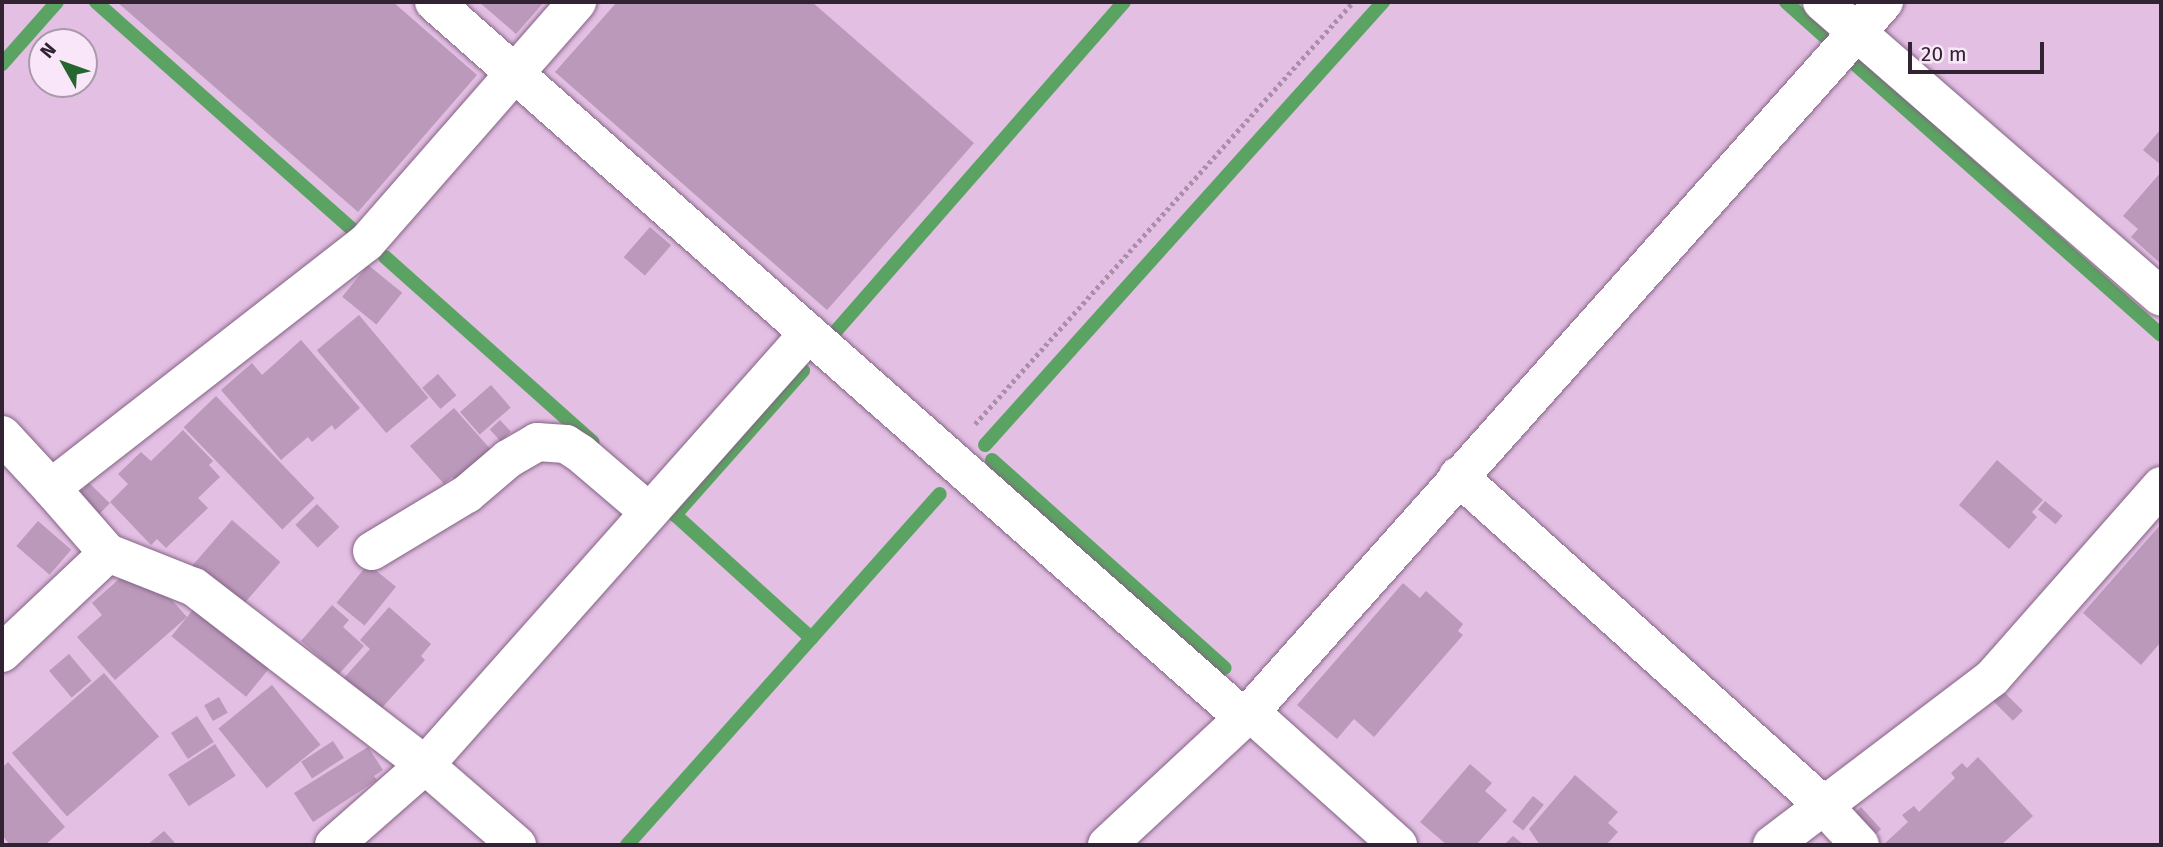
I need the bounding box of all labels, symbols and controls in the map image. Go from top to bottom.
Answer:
north arrow [28,28,98,98]
scale bar [1911,28,2048,72]
text: N [35,38,61,63]
text: 20 m [1921,41,1967,67]

